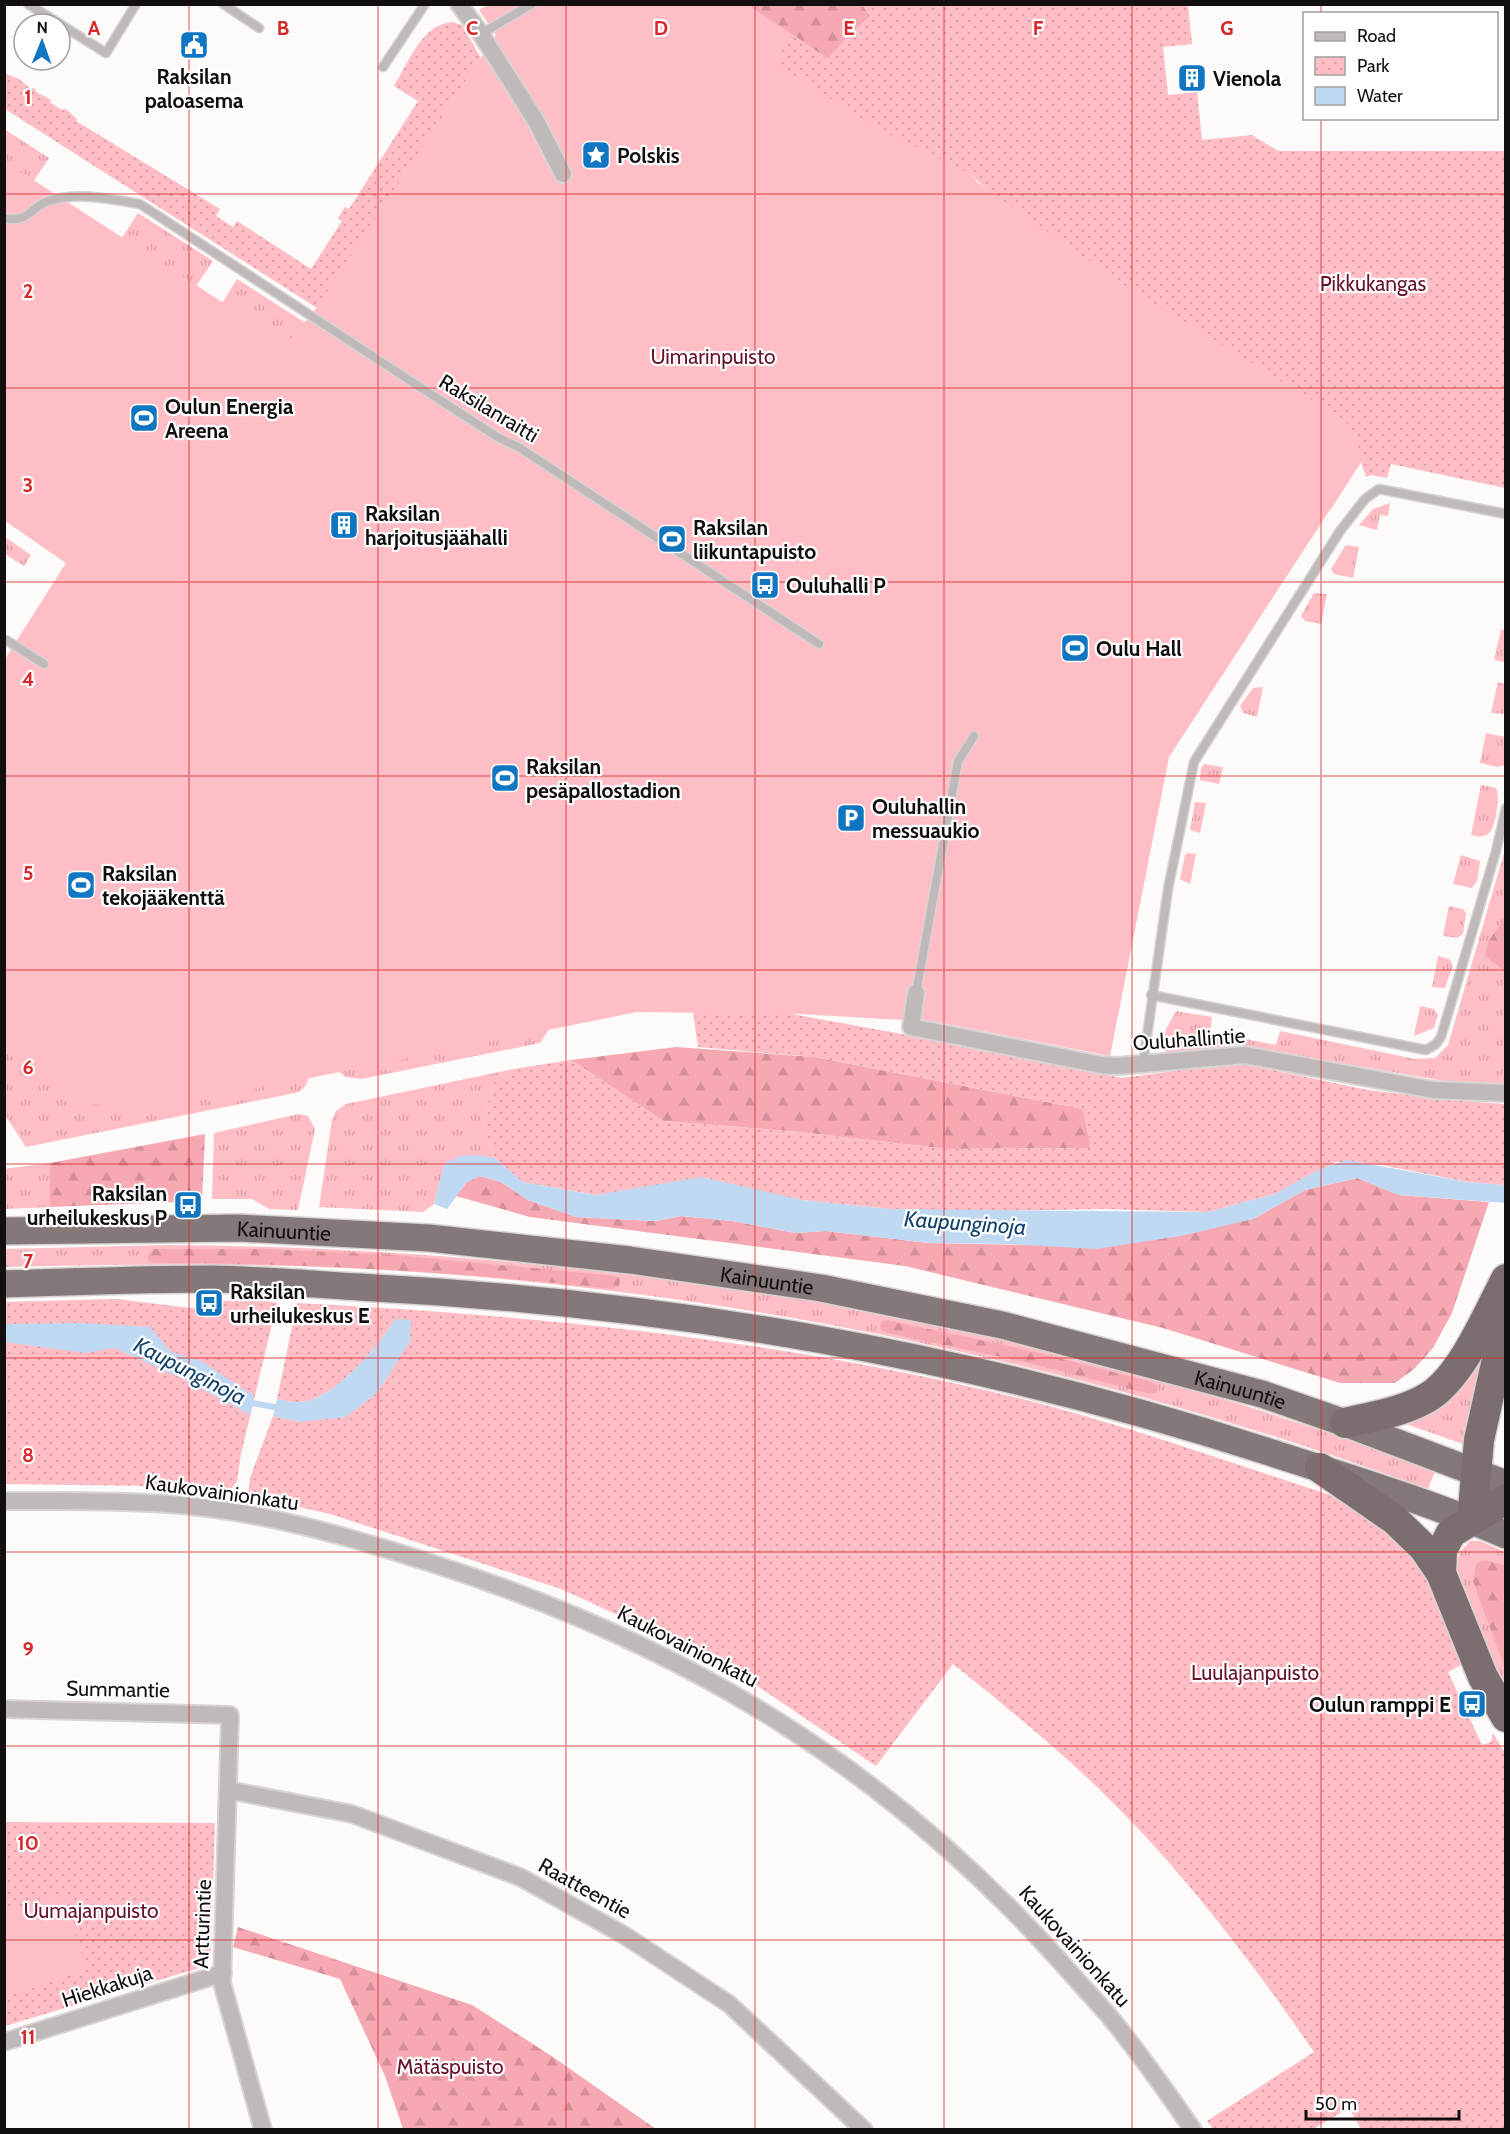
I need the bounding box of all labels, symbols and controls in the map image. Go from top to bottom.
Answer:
north arrow [12,12,72,72]
legend [1303,12,1498,120]
text: A [88,16,101,40]
text: B [277,16,289,40]
text: C [466,16,478,40]
text: D [654,16,668,40]
text: E [843,16,855,40]
text: F [1033,16,1044,40]
text: G [1220,16,1234,40]
text: N [36,18,48,37]
text: Road [1357,25,1396,47]
public building icon: Raksilan paloasema [178,29,210,61]
text: Park [1357,55,1390,77]
building icon: Vienola [1176,62,1208,94]
place label: Raksilan paloasema [145,64,244,113]
place label: Vienola [1213,66,1282,91]
text: 1 [24,85,32,109]
text: Water [1357,85,1403,107]
place icon: Polskis [580,139,612,171]
place label: Polskis [617,143,680,168]
park label: Pikkukangas [1320,271,1427,296]
text: 2 [23,279,33,303]
park label: Uimarinpuisto [650,344,776,369]
street label: Raksilanraitti [435,369,543,447]
place label: Oulun Energia Areena [165,394,294,443]
sports icon: Oulun Energia Areena [128,402,160,434]
text: 3 [23,473,33,497]
place label: Raksilan harjoitusjäähalli [365,501,508,550]
building icon: Raksilan harjoitusjäähalli [328,509,360,541]
place label: Raksilan liikuntapuisto [693,515,816,564]
sports icon: Raksilan liikuntapuisto [656,523,688,555]
bus stop icon: Ouluhalli P [749,569,781,601]
place label: Ouluhalli P [786,573,886,598]
sports icon: Oulu Hall [1059,632,1091,664]
place label: Oulu Hall [1096,636,1182,661]
text: 4 [22,667,34,691]
place label: Raksilan pesäpallostadion [526,754,681,803]
sports icon: Raksilan pesäpallostadion [489,762,521,794]
place label: Ouluhallin messuaukio [872,794,980,843]
parking icon: Ouluhallin messuaukio [835,802,867,834]
text: 5 [23,861,33,885]
place label: Raksilan tekojääkenttä [102,861,225,910]
sports icon: Raksilan tekojääkenttä [65,869,97,901]
street label: Ouluhallintie [1132,1023,1246,1055]
text: 6 [22,1055,34,1079]
place label: Raksilan urheilukeskus P [27,1181,167,1230]
bus stop icon: Raksilan urheilukeskus P [172,1189,204,1221]
water label: Kaupunginoja [903,1205,1027,1241]
street label: Kainuuntie [236,1215,332,1245]
text: 7 [23,1249,34,1273]
street label: Kainuuntie [719,1261,816,1299]
place label: Raksilan urheilukeskus E [230,1279,370,1328]
bus stop icon: Raksilan urheilukeskus E [193,1287,225,1319]
water label: Kaupunginoja [129,1331,251,1411]
street label: Kainuuntie [1192,1364,1290,1414]
text: 8 [22,1443,34,1467]
street label: Kaukovainionkatu [144,1469,300,1515]
street label: Kaukovainionkatu [613,1600,763,1692]
text: 9 [22,1637,34,1661]
park label: Luulajanpuisto [1191,1660,1319,1686]
street label: Summantie [66,1676,170,1702]
bus stop icon: Oulun ramppi E [1456,1688,1488,1720]
place label: Oulun ramppi E [1309,1692,1451,1717]
text: 10 [17,1831,39,1855]
street label: Raatteentie [534,1852,636,1924]
street label: Artturintie [188,1879,216,1969]
street label: Kaukovainionkatu [1014,1880,1136,2012]
park label: Uumajanpuisto [23,1898,159,1924]
street label: Hiekkakuja [59,1960,156,2013]
text: 11 [21,2025,35,2049]
park label: Mätäspuisto [396,2054,504,2079]
scale bar [1306,2083,1459,2121]
text: 50 m [1315,2093,1357,2115]

